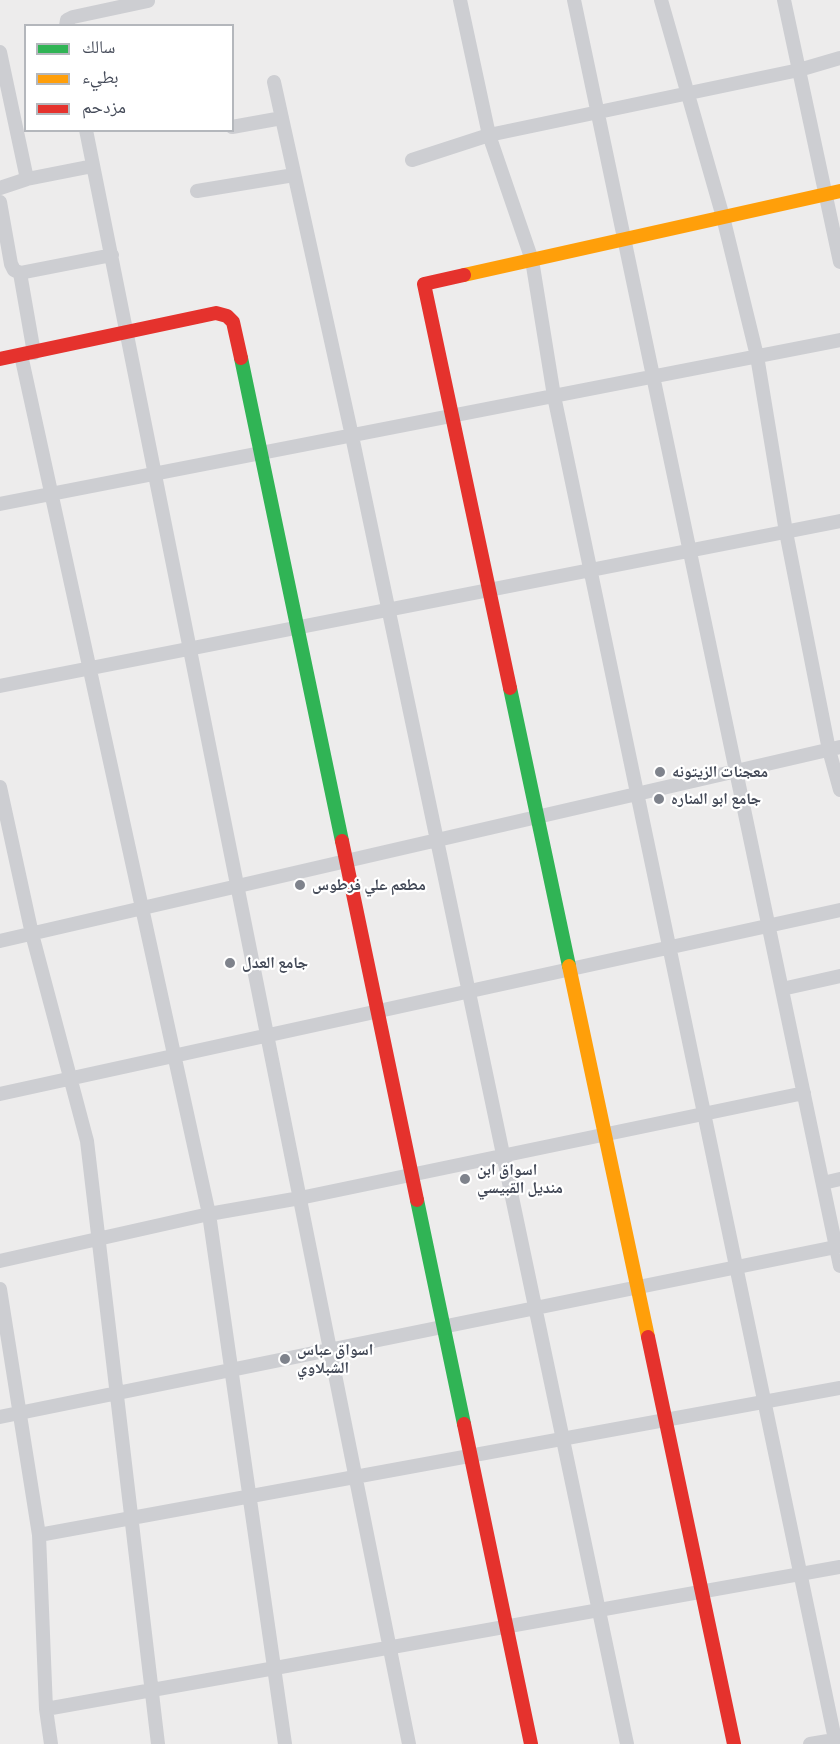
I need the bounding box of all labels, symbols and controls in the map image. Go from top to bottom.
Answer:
legend [24,24,234,132]
text: سالك [82,35,115,58]
text: بطيء [82,65,119,88]
text: مزدحم [82,95,126,118]
place label: معجنات الزيتونه [672,762,768,782]
marker: معجنات الزيتونه [653,765,667,779]
place label: جامع ابو المناره [671,789,761,809]
marker: جامع ابو المناره [652,792,666,806]
place label: مطعم علي فرطوس [312,875,426,895]
marker: مطعم علي فرطوس [293,878,307,892]
place label: جامع العدل [242,953,308,973]
marker: جامع العدل [223,956,237,970]
place label: اسواق ابن منديل القبيسي [477,1160,563,1198]
marker: اسواق ابن منديل القبيسي [458,1172,472,1186]
place label: اسواق عباس الشبلاوي [297,1340,373,1378]
marker: اسواق عباس الشبلاوي [278,1352,292,1366]

